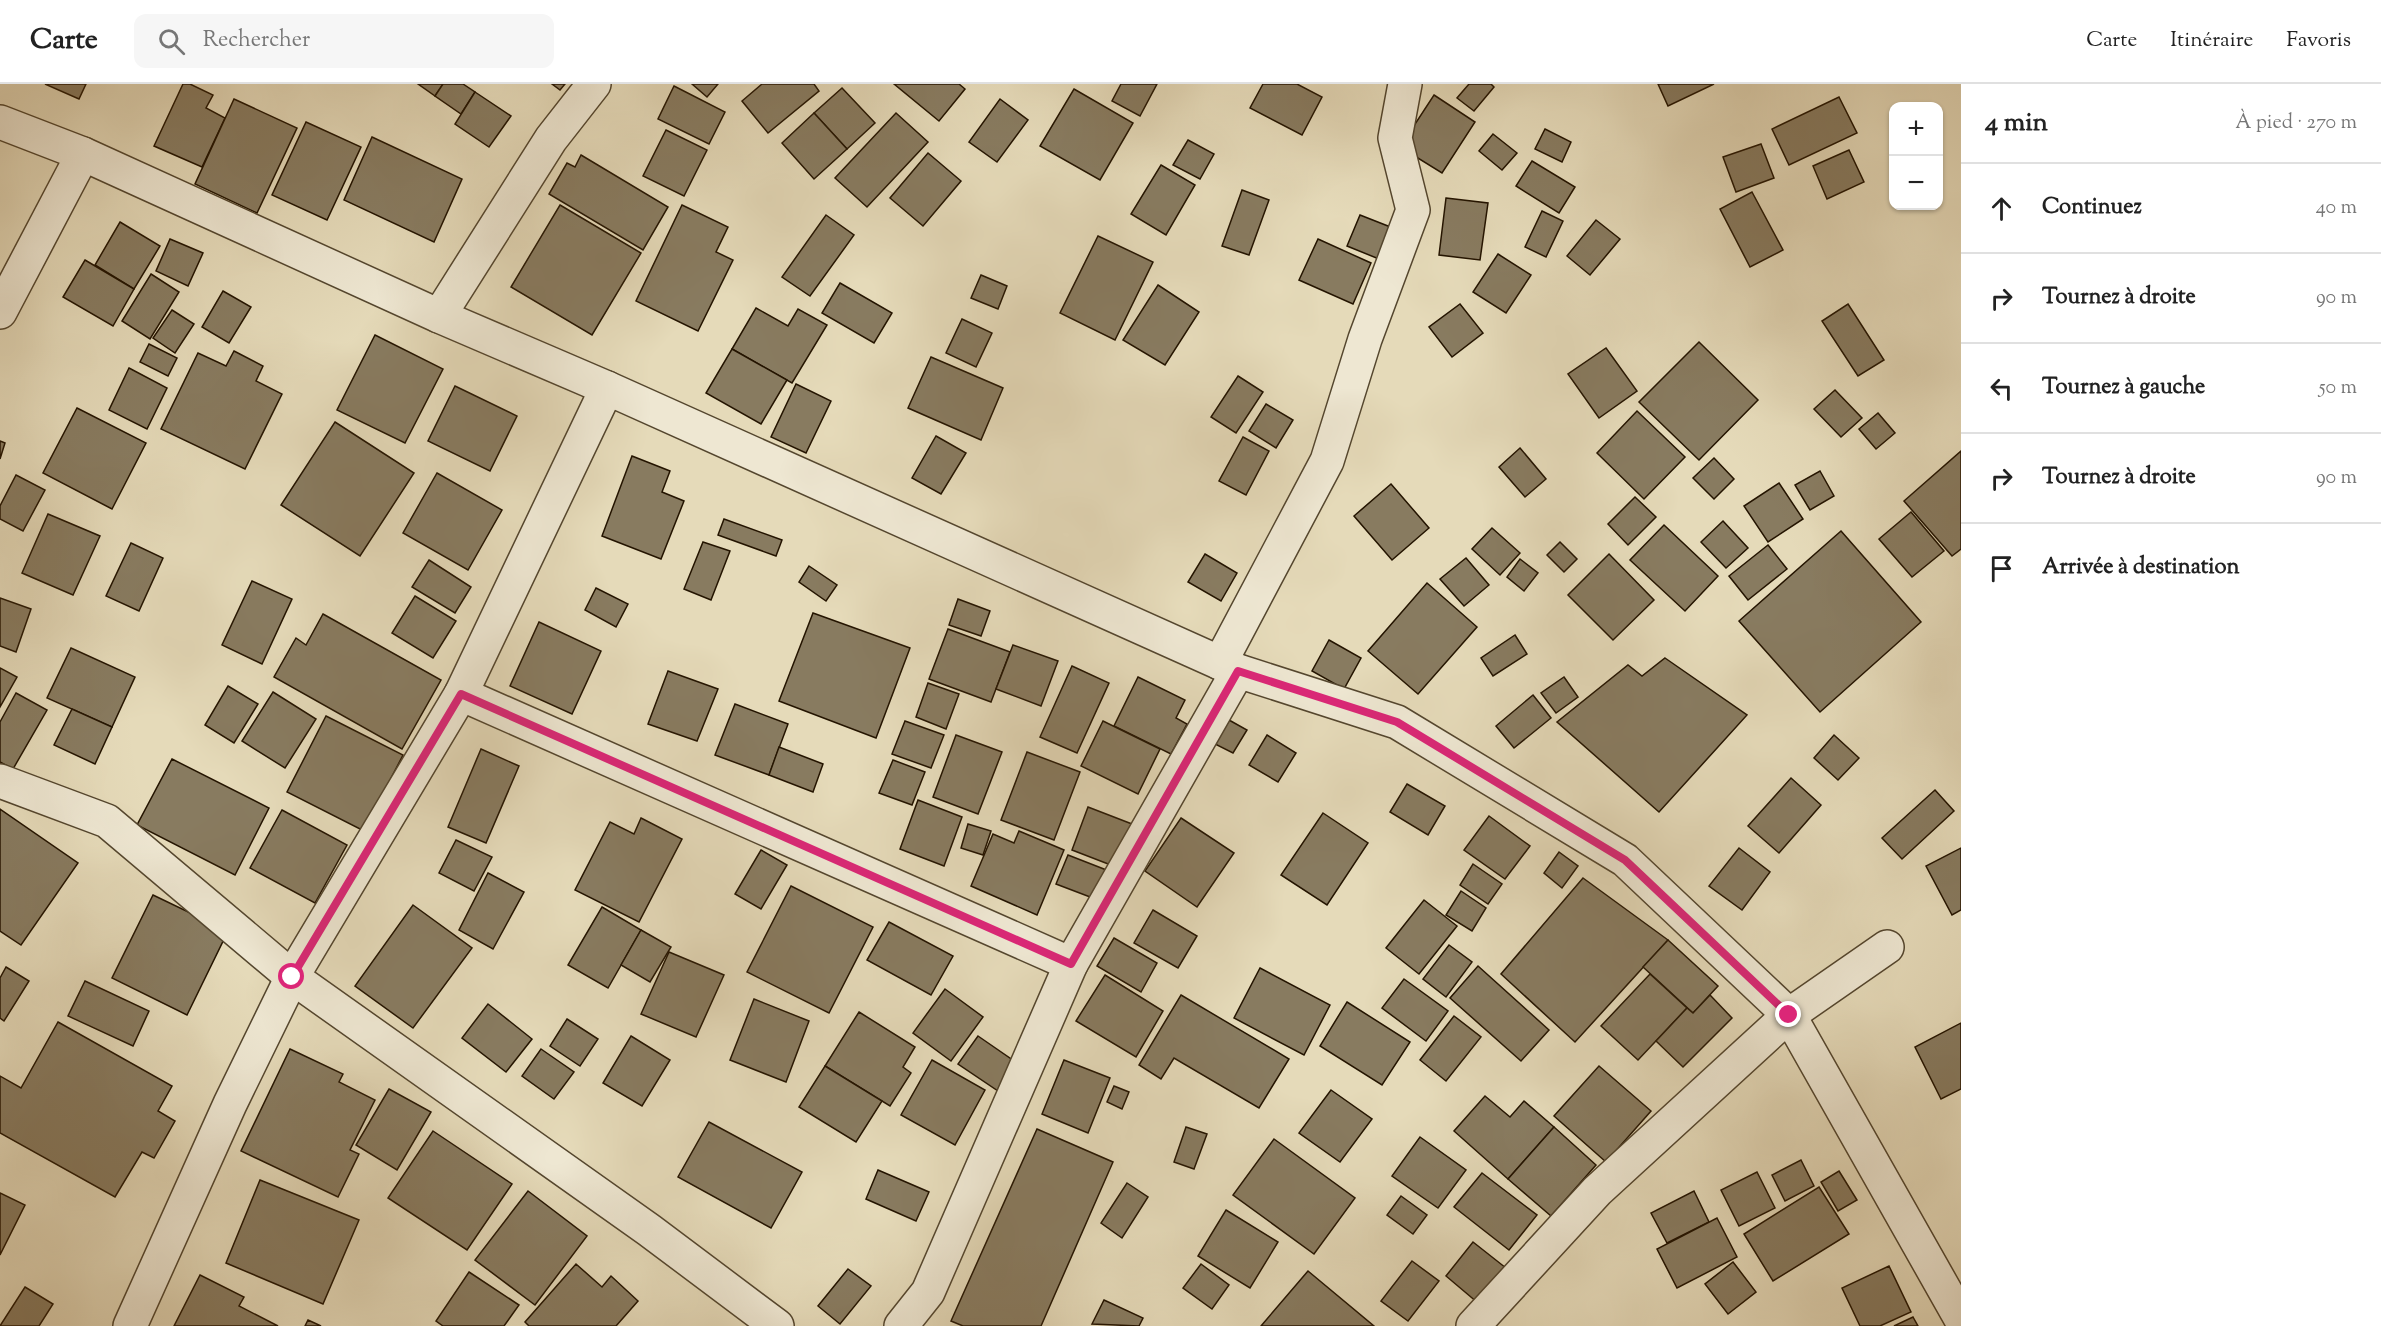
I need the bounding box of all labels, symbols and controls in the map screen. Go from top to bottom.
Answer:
search box [134,14,554,68]
text: Carte [30,21,98,61]
icon: search [155,25,188,58]
text: Rechercher [203,25,310,57]
text: Carte [2086,26,2137,56]
text: Itinéraire [2170,26,2253,56]
text: Favoris [2286,26,2351,56]
map controls [1889,102,1943,210]
button: + [1889,102,1943,156]
text: 4 min [1985,105,2048,142]
text: À pied · 270 m [2235,109,2357,138]
button: − [1889,156,1943,210]
icon: ahead [1985,192,2018,225]
text: Continuez [2042,192,2142,224]
text: 40 m [2316,194,2357,223]
icon: right [1985,282,2018,315]
text: Tournez à droite [2042,282,2196,314]
text: 90 m [2316,284,2357,313]
icon: left [1985,372,2018,405]
text: Tournez à gauche [2042,372,2205,404]
text: 50 m [2319,374,2357,403]
icon: right [1985,462,2018,495]
text: Tournez à droite [2042,462,2196,494]
text: 90 m [2316,464,2357,493]
icon: arrive [1985,552,2018,585]
text: Arrivée à destination [2042,552,2239,584]
route start [278,963,304,989]
route end [1775,1001,1801,1027]

